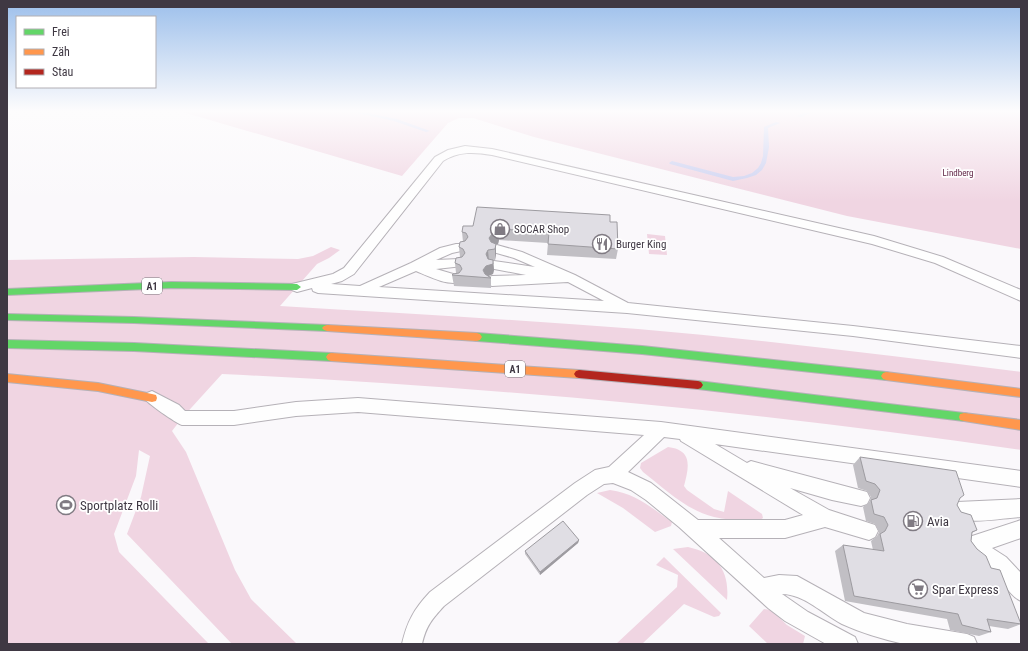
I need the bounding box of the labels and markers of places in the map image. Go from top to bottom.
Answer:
shop icon: SOCAR Shop [489,218,511,240]
place label: SOCAR Shop [514,223,569,236]
restaurant icon: Burger King [591,233,613,255]
place label: Burger King [616,238,666,251]
sports icon: Sportplatz Rolli [55,494,77,516]
place label: Sportplatz Rolli [80,498,158,513]
fuel station icon: Avia [902,510,924,532]
place label: Avia [927,514,949,529]
supermarket icon: Spar Express [907,578,929,600]
place label: Spar Express [932,582,999,597]

